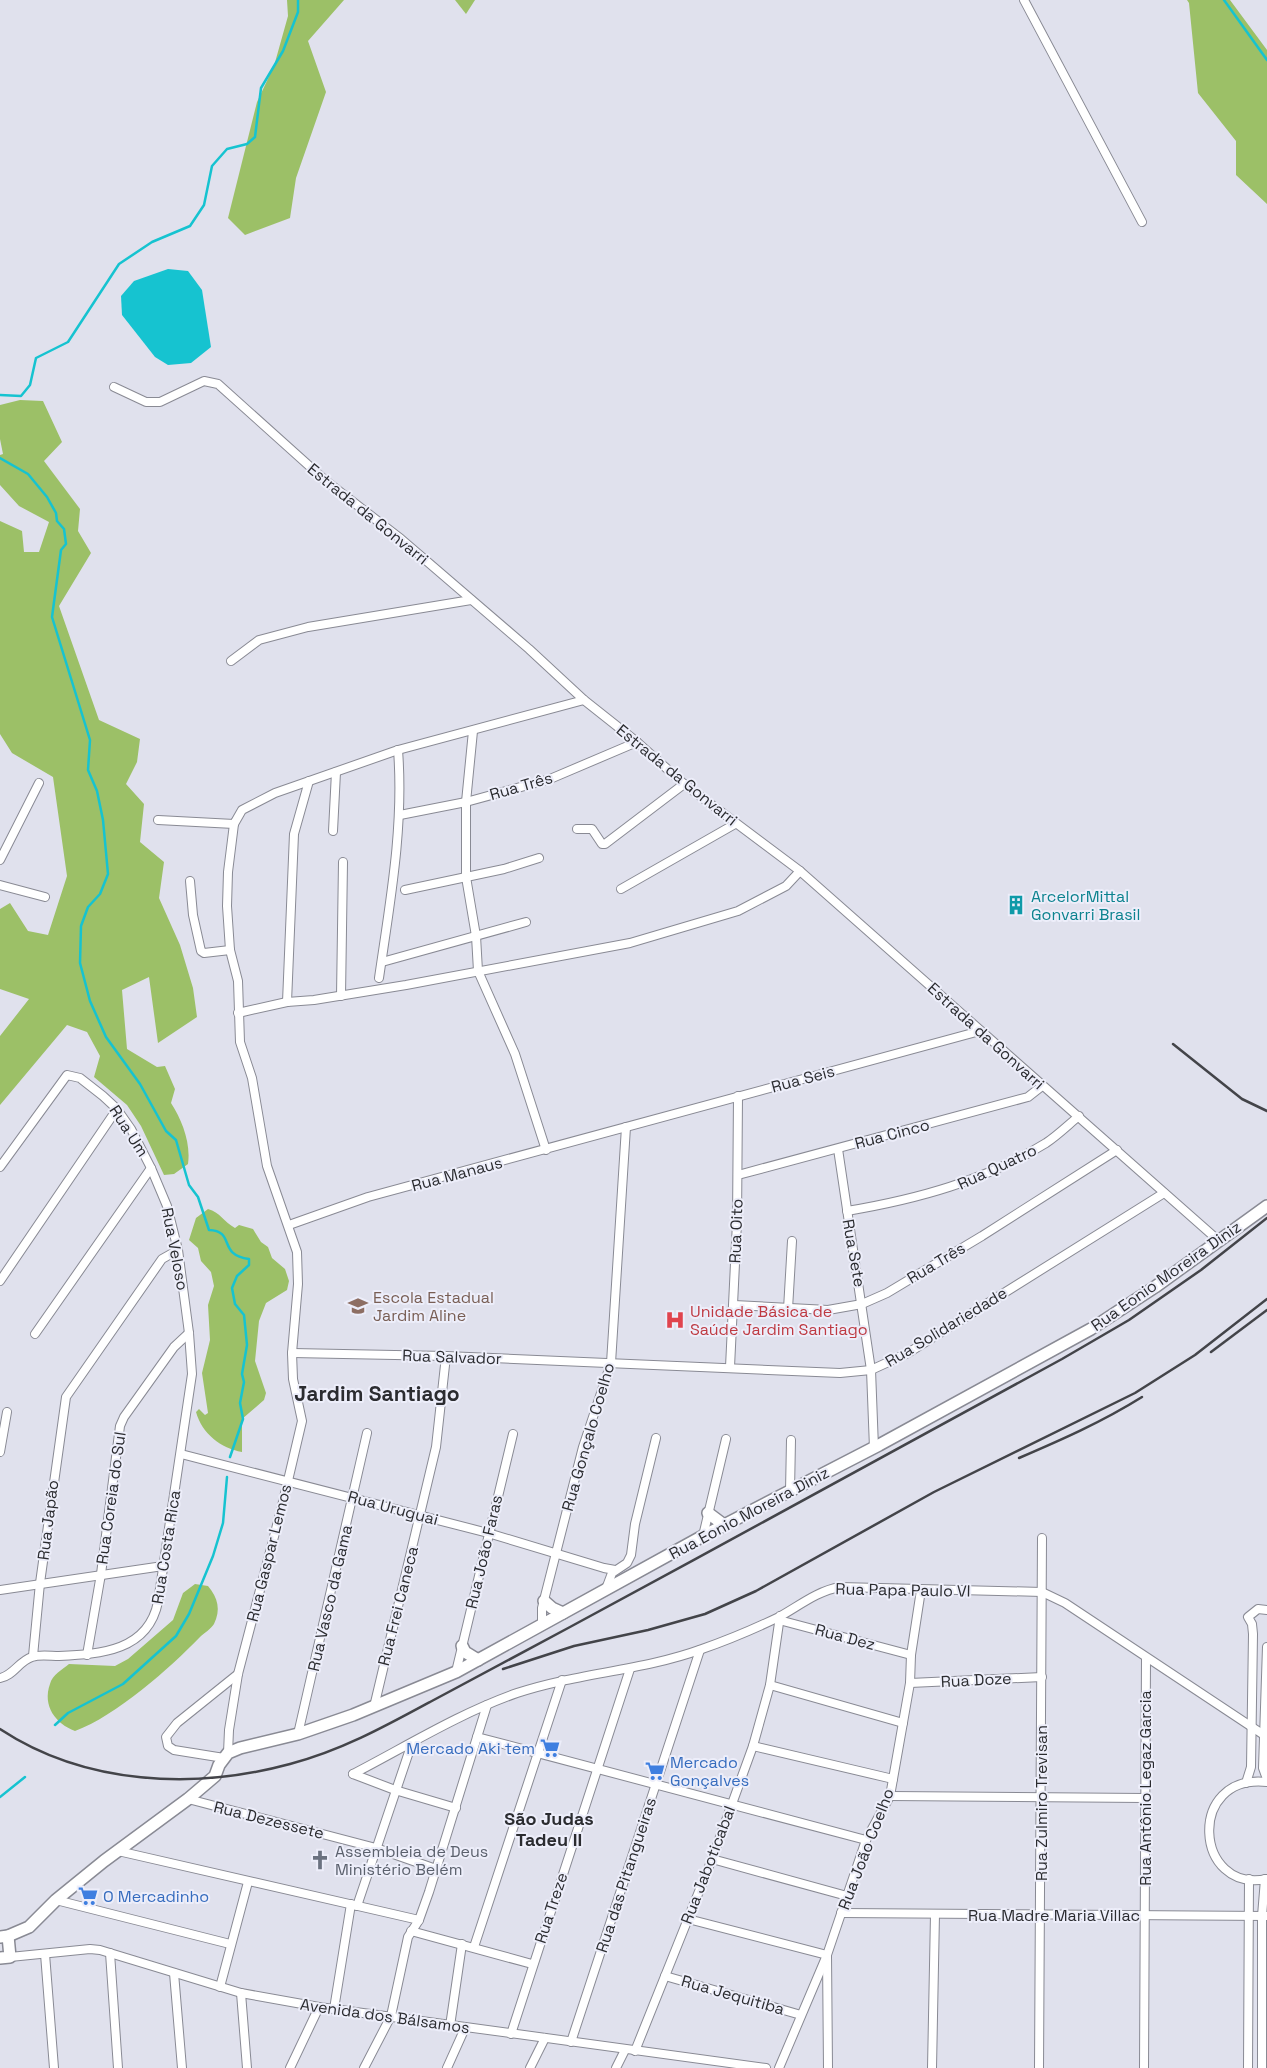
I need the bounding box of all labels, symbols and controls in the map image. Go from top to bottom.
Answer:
street label: Estrada da Gonvarri [303,459,433,569]
street label: Estrada da Gonvarri [612,720,742,830]
street label: Rua Três [487,767,555,805]
place label: ArcelorMittal Gonvarri Brasil [1031,886,1140,925]
building icon: ArcelorMittal Gonvarri Brasil [1005,894,1027,916]
street label: Estrada da Gonvarri [923,978,1049,1094]
street label: Rua Seis [769,1060,837,1098]
street label: Rua Um [105,1101,153,1161]
street label: Rua Cinco [852,1114,932,1154]
street label: Rua Quatro [954,1139,1040,1195]
street label: Rua Manaus [409,1152,505,1196]
street label: Rua Oito [724,1198,748,1264]
street label: Rua Veloso [157,1206,193,1292]
street label: Rua Eonio Moreira Diniz [1087,1216,1245,1336]
street label: Rua Sete [838,1217,870,1289]
street label: Rua Três [903,1237,969,1289]
street label: Rua Solidariedade [881,1282,1011,1372]
place label: Escola Estadual Jardim Aline [373,1287,494,1326]
school or university icon: Escola Estadual Jardim Aline [347,1295,369,1317]
place label: Unidade Básica de Saúde Jardim Santiago [690,1301,868,1340]
hospital icon: Unidade Básica de Saúde Jardim Santiago [664,1309,686,1331]
street label: Rua Salvador [402,1345,502,1369]
street label: Rua Gonçalo Coelho [557,1360,619,1514]
district label: Jardim Santiago [294,1380,460,1407]
street label: Rua Coreia do Sul [91,1430,131,1566]
street label: Rua Eonio Moreira Diniz [665,1462,833,1564]
street label: Rua Japão [33,1479,63,1561]
street label: Rua Gaspar Lemos [242,1482,296,1624]
street label: Rua Uruguai [345,1486,441,1530]
street label: Rua Costa Rica [147,1489,185,1605]
street label: Rua João Faras [461,1493,507,1611]
street label: Rua Vasco da Gama [303,1523,357,1673]
street label: Rua Frei Caneca [373,1544,423,1668]
street label: Rua Papa Paulo VI [835,1578,971,1602]
street label: Rua Dez [813,1619,877,1655]
street label: Rua Doze [940,1668,1012,1692]
street label: Rua Antônio Legaz Garcia [1135,1690,1156,1886]
street label: Rua Zulmiro Trevisan [1031,1725,1052,1881]
supermarket icon: Mercado Aki tem [539,1737,561,1759]
place label: Mercado Aki tem [406,1738,535,1759]
place label: Mercado Gonçalves [670,1752,749,1791]
supermarket icon: Mercado Gonçalves [644,1760,666,1782]
street label: Rua João Coelho [833,1785,899,1913]
street label: Rua das Pitangueiras [591,1795,661,1955]
street label: Rua Dezessete [212,1796,326,1844]
street label: Rua Jaboticabal [676,1803,740,1927]
district label: São Judas Tadeu II [504,1807,594,1851]
place label: Assembleia de Deus Ministério Belém [335,1841,488,1880]
church icon: Assembleia de Deus Ministério Belém [309,1849,331,1871]
street label: Rua Treze [530,1870,572,1946]
supermarket icon: O Mercadinho [77,1885,99,1907]
place label: O Mercadinho [103,1886,209,1907]
street label: Rua Madre Maria Villac [968,1905,1140,1926]
street label: Rua Jequitiba [679,1970,787,2020]
street label: Avenida dos Bálsamos [299,1994,471,2038]

